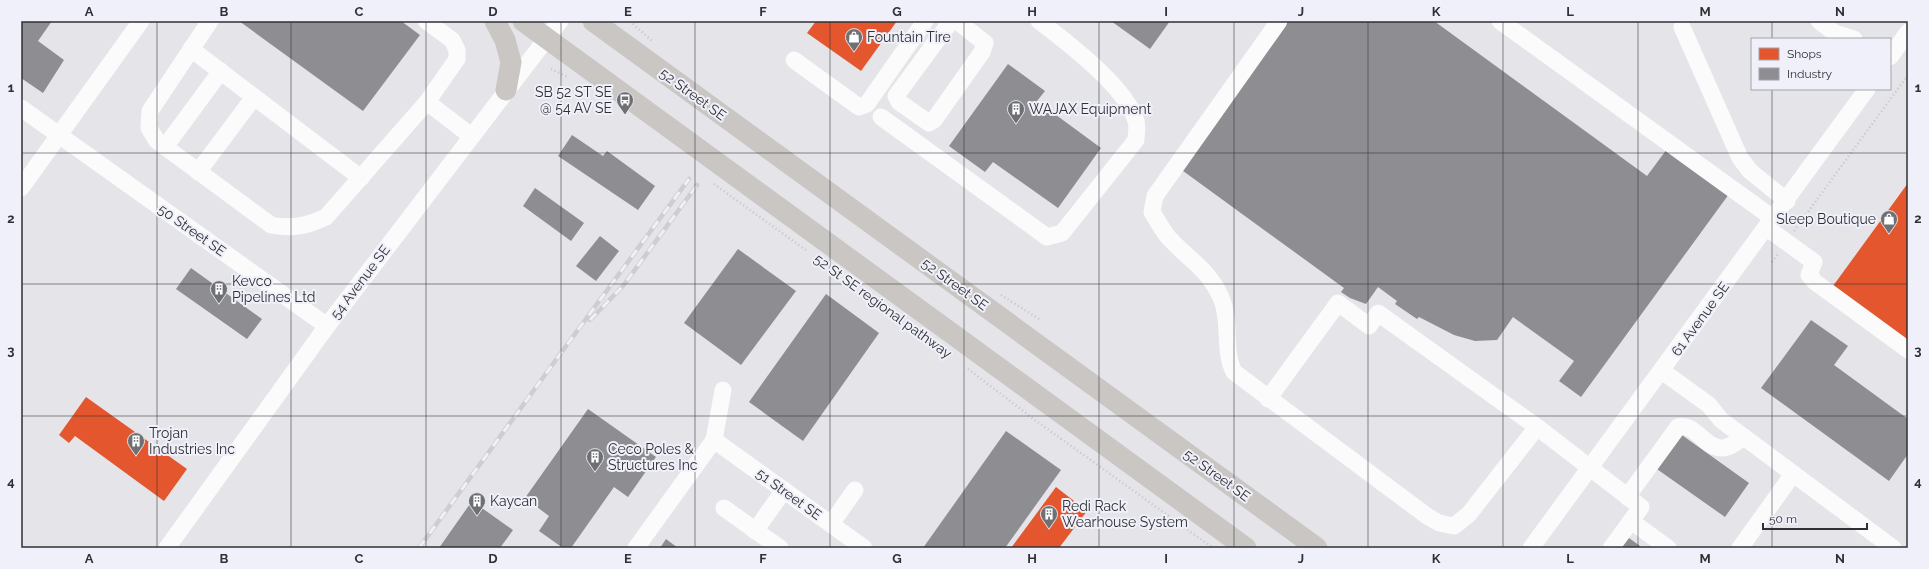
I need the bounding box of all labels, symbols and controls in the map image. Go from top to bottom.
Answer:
text: A [85,4,94,19]
text: B [220,4,229,19]
text: C [355,4,364,19]
text: D [488,4,498,19]
text: E [624,4,632,19]
text: F [759,4,767,19]
text: G [892,4,902,19]
text: H [1027,4,1037,19]
text: I [1164,4,1168,19]
text: J [1298,4,1304,19]
text: K [1432,4,1441,19]
text: L [1566,4,1574,19]
text: M [1699,4,1711,19]
text: N [1835,4,1845,19]
shop icon: Fountain Tire [844,27,864,52]
place label: Fountain Tire [867,29,951,45]
legend [1751,38,1891,90]
text: Shops [1787,47,1822,61]
street label: 52 Street SE [657,65,729,123]
text: Industry [1787,67,1833,81]
text: 1 [8,80,15,95]
text: 1 [1915,80,1922,95]
place label: SB 52 ST SE @ 54 AV SE [535,84,612,116]
bus stop icon: SB 52 ST SE @ 54 AV SE [615,90,635,115]
building icon: WAJAX Equipment [1006,99,1026,124]
place label: WAJAX Equipment [1029,101,1152,117]
street label: 50 Street SE [155,201,229,259]
shop icon: Sleep Boutique [1879,209,1899,234]
text: 2 [7,211,15,226]
place label: Sleep Boutique [1776,211,1876,227]
text: 2 [1914,211,1922,226]
street label: 54 Avenue SE [327,242,393,322]
street label: 52 St SE regional pathway [811,251,955,362]
street label: 52 Street SE [919,255,991,313]
place label: Kevco Pipelines Ltd [232,273,316,305]
building icon: Kevco Pipelines Ltd [209,279,229,304]
street label: 61 Avenue SE [1668,279,1732,359]
text: 3 [7,343,15,358]
text: 3 [1914,343,1922,358]
place label: Trojan Industries Inc [149,425,235,457]
building icon: Trojan Industries Inc [126,431,146,456]
place label: Ceco Poles & Structures Inc [608,441,698,473]
street label: 52 Street SE [1181,446,1253,504]
building icon: Ceco Poles & Structures Inc [585,447,605,472]
street label: 51 Street SE [753,465,825,523]
text: 4 [7,474,15,489]
text: 4 [1914,474,1922,489]
building icon: Kaycan [467,491,487,516]
place label: Kaycan [490,493,537,509]
place label: Redi Rack Wearhouse System [1062,498,1188,530]
building icon: Redi Rack Wearhouse System [1039,504,1059,529]
scale bar [1763,505,1867,531]
text: 50 m [1769,512,1797,526]
text: A [85,551,94,566]
text: B [220,551,229,566]
text: C [355,551,364,566]
text: D [488,551,498,566]
text: E [624,551,632,566]
text: F [759,551,767,566]
text: G [892,551,902,566]
text: H [1027,551,1037,566]
text: I [1164,551,1168,566]
text: J [1298,551,1304,566]
text: K [1432,551,1441,566]
text: L [1566,551,1574,566]
text: M [1699,551,1711,566]
text: N [1835,551,1845,566]

